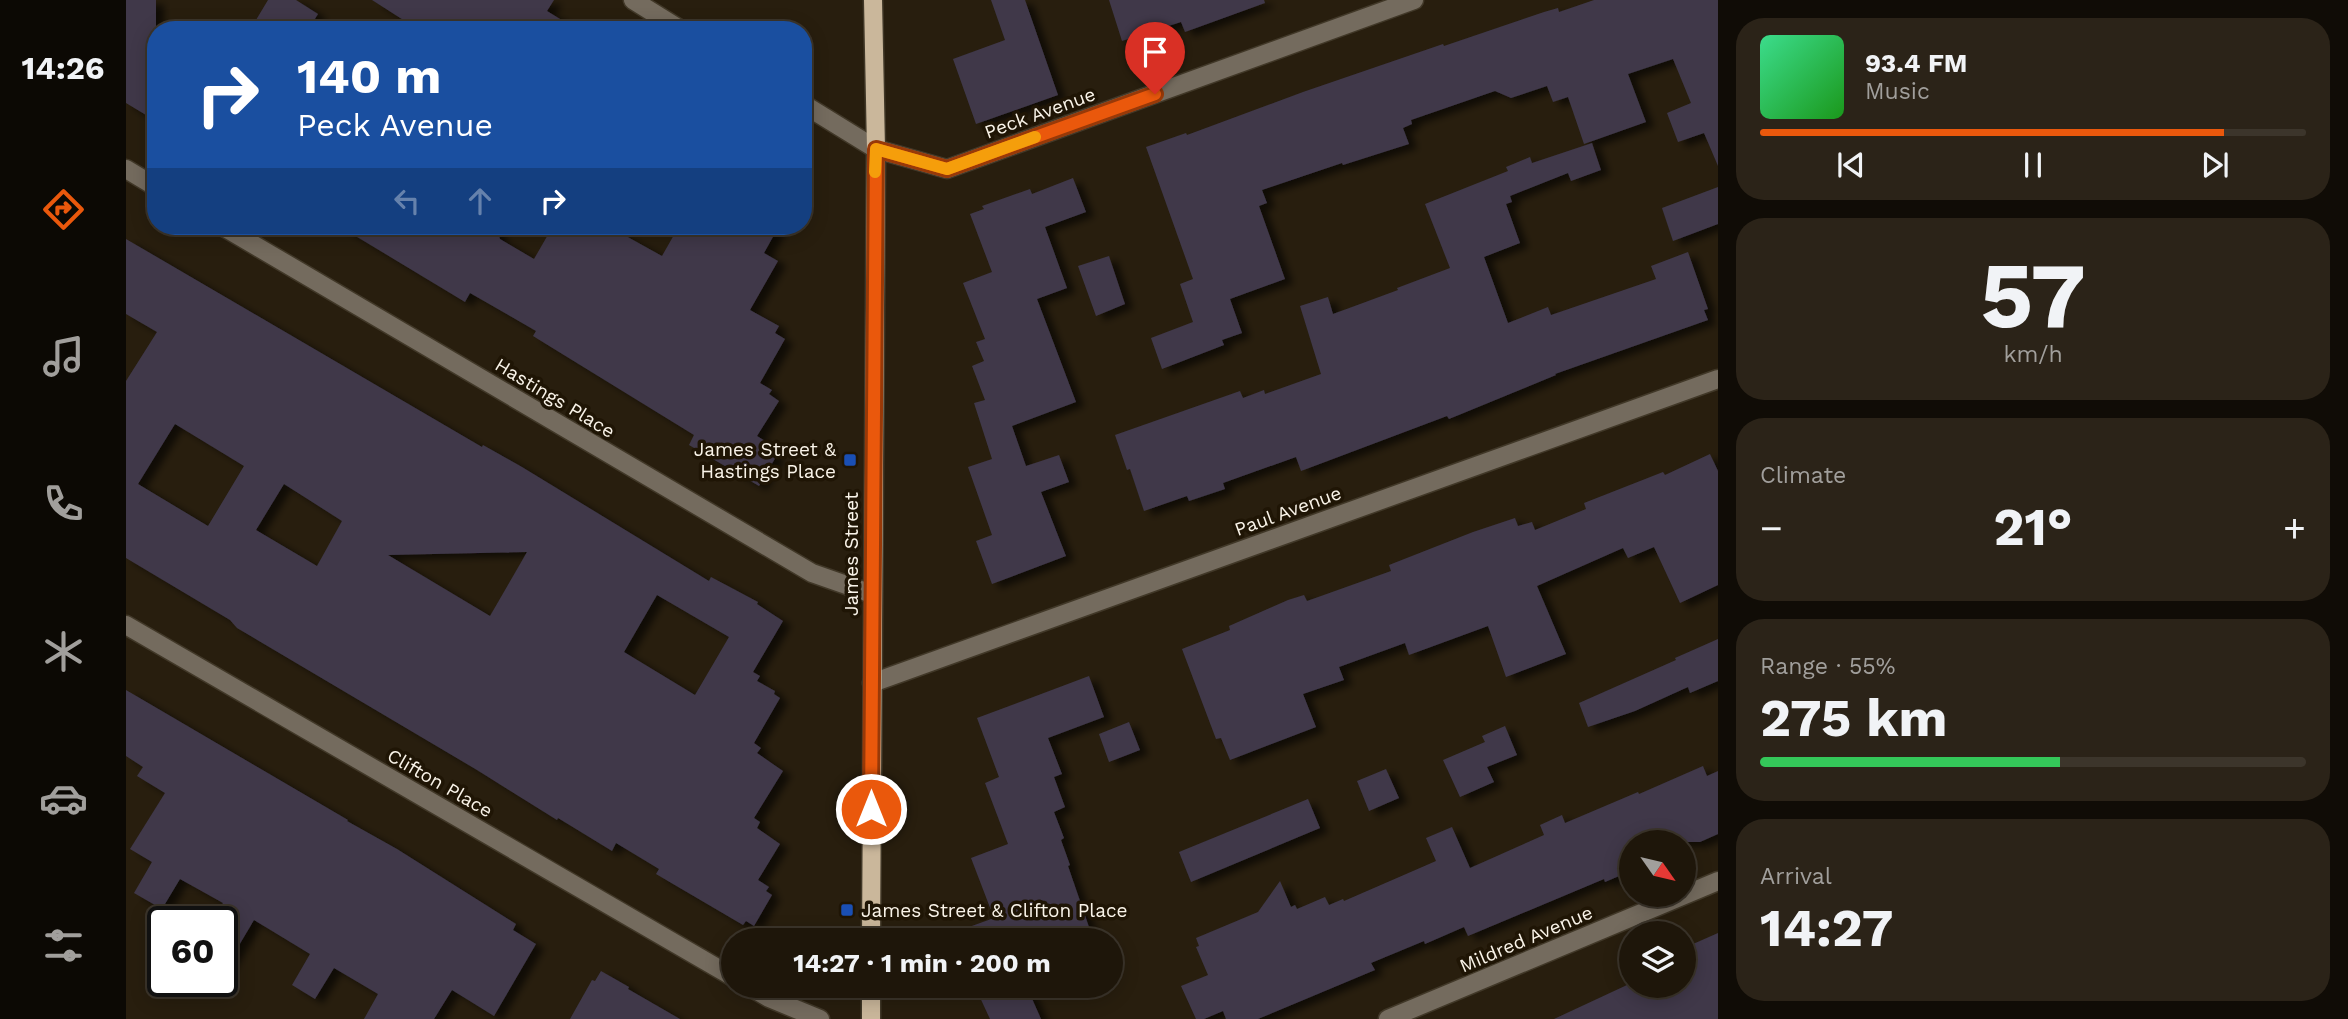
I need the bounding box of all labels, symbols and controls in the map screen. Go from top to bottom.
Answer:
pin [1125,22,1185,94]
icon: arrive [1136,33,1174,71]
text: 140 m [297,47,441,105]
text: 93.4 FM [1865,48,1967,78]
text: 14:26 [22,49,104,87]
icon: right [182,49,273,140]
text: Music [1865,78,1930,105]
street label: Peck Avenue [981,82,1099,144]
text: Peck Avenue [297,106,493,144]
icon: previous [1832,146,1870,184]
icon: pause [2014,146,2052,184]
icon: next [2196,146,2234,184]
icon: left [388,182,426,220]
icon: ahead [461,182,499,220]
icon: right [534,182,572,220]
icon: directions [39,185,88,234]
text: 57 [1980,242,2086,349]
icon: music [39,332,88,381]
text: km/h [2003,341,2063,368]
street label: Hastings Place [491,353,619,443]
place label: James Street & Hastings Place [694,438,836,483]
marker: James Street & Hastings Place [842,452,858,468]
text: Climate [1760,462,1846,489]
icon: phone [39,479,88,528]
street label: Paul Avenue [1231,481,1345,541]
street label: James Street [840,492,863,616]
text: 21° [1993,497,2073,558]
text: − [1760,506,1783,550]
text: + [2283,506,2306,550]
icon: climate [39,627,88,676]
text: Range · 55% [1760,653,1895,680]
text: 275 km [1760,688,1948,749]
street label: Clifton Place [383,744,497,822]
position arrow [834,772,908,846]
icon: car [39,774,88,823]
north arrow [1619,830,1696,906]
map controls [1619,830,1696,998]
text: Arrival [1760,863,1832,890]
text: 14:27 [1760,898,1893,959]
place label: James Street & Clifton Place [861,899,1128,922]
street label: Mildred Avenue [1456,901,1596,977]
marker: James Street & Clifton Place [839,902,855,918]
speed limit sign: 60 [147,906,238,997]
icon: filters [39,921,88,970]
button: layers [1619,921,1696,998]
text: 14:27 · 1 min · 200 m [793,948,1051,978]

